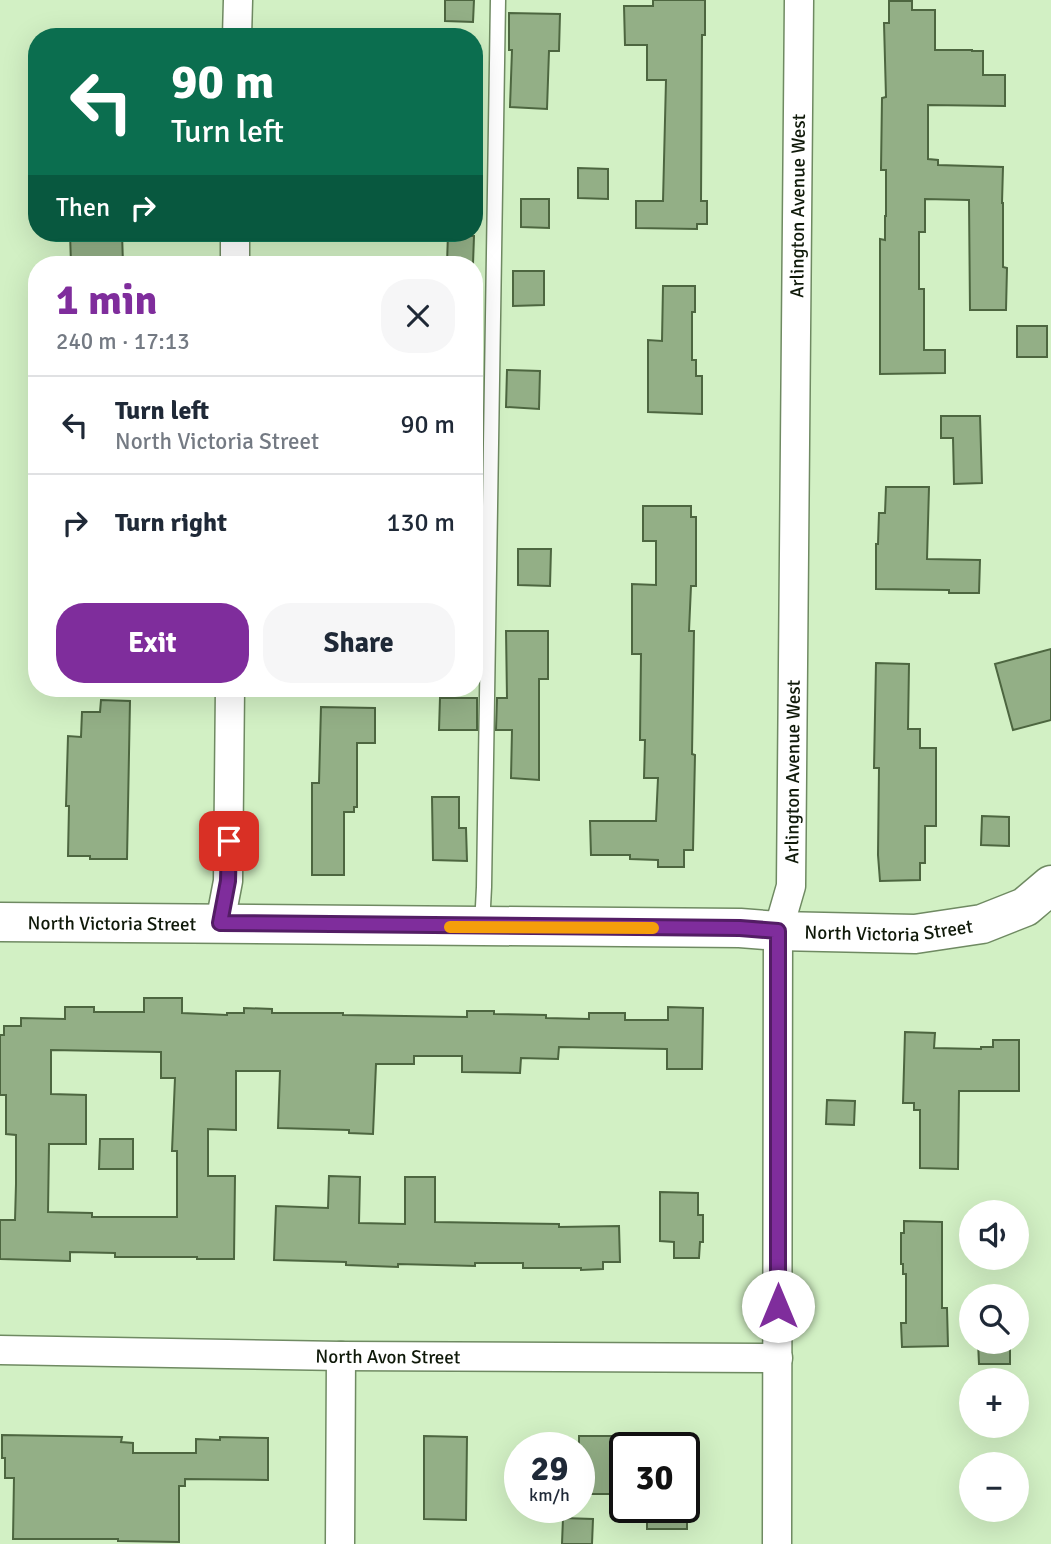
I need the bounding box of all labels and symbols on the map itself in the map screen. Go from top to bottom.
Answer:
street label: Arlington Avenue West [785,113,811,298]
street label: Arlington Avenue West [780,679,806,864]
pin [199,811,259,871]
street label: North Victoria Street [28,911,197,937]
street label: North Victoria Street [804,914,975,947]
position arrow [741,1269,815,1343]
street label: North Avon Street [315,1345,461,1370]
speed limit sign: 30 [609,1432,700,1523]

